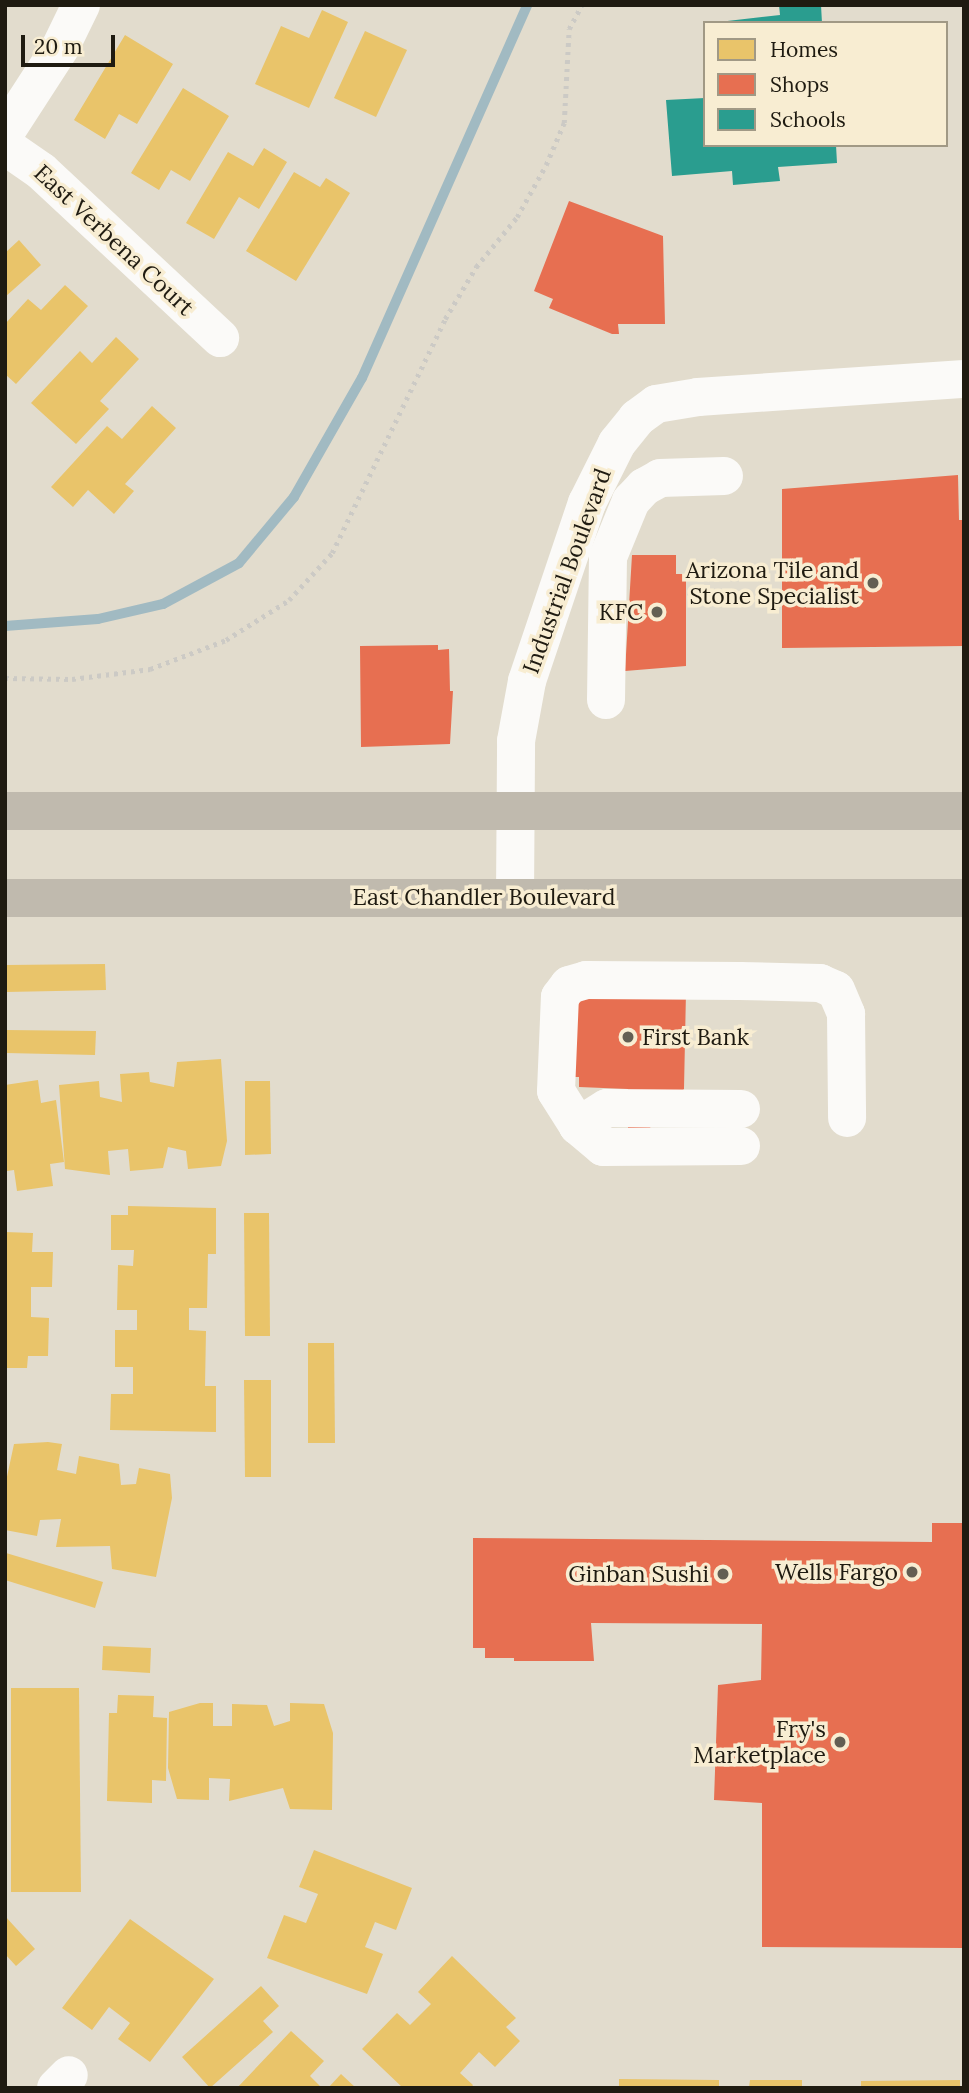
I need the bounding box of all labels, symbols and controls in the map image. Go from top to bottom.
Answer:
scale bar [24,21,119,65]
legend [703,21,948,147]
text: 20 m [34,33,83,60]
text: Homes [770,36,838,63]
text: Shops [770,71,829,98]
text: Schools [770,106,846,133]
street label: East Verbena Court [28,159,200,321]
street label: Industrial Boulevard [517,465,617,677]
place label: Arizona Tile and Stone Specialist [686,556,859,610]
marker: Arizona Tile and Stone Specialist [865,575,881,591]
place label: KFC [599,598,643,626]
marker: KFC [649,604,665,620]
street label: East Chandler Boulevard [353,883,615,911]
place label: First Bank [642,1023,749,1051]
marker: First Bank [620,1029,636,1045]
place label: Wells Fargo [775,1558,898,1586]
place label: Ginban Sushi [568,1560,709,1588]
marker: Wells Fargo [904,1564,920,1580]
marker: Ginban Sushi [715,1566,731,1582]
place label: Fry's Marketplace [693,1715,826,1769]
marker: Fry's Marketplace [832,1734,848,1750]

